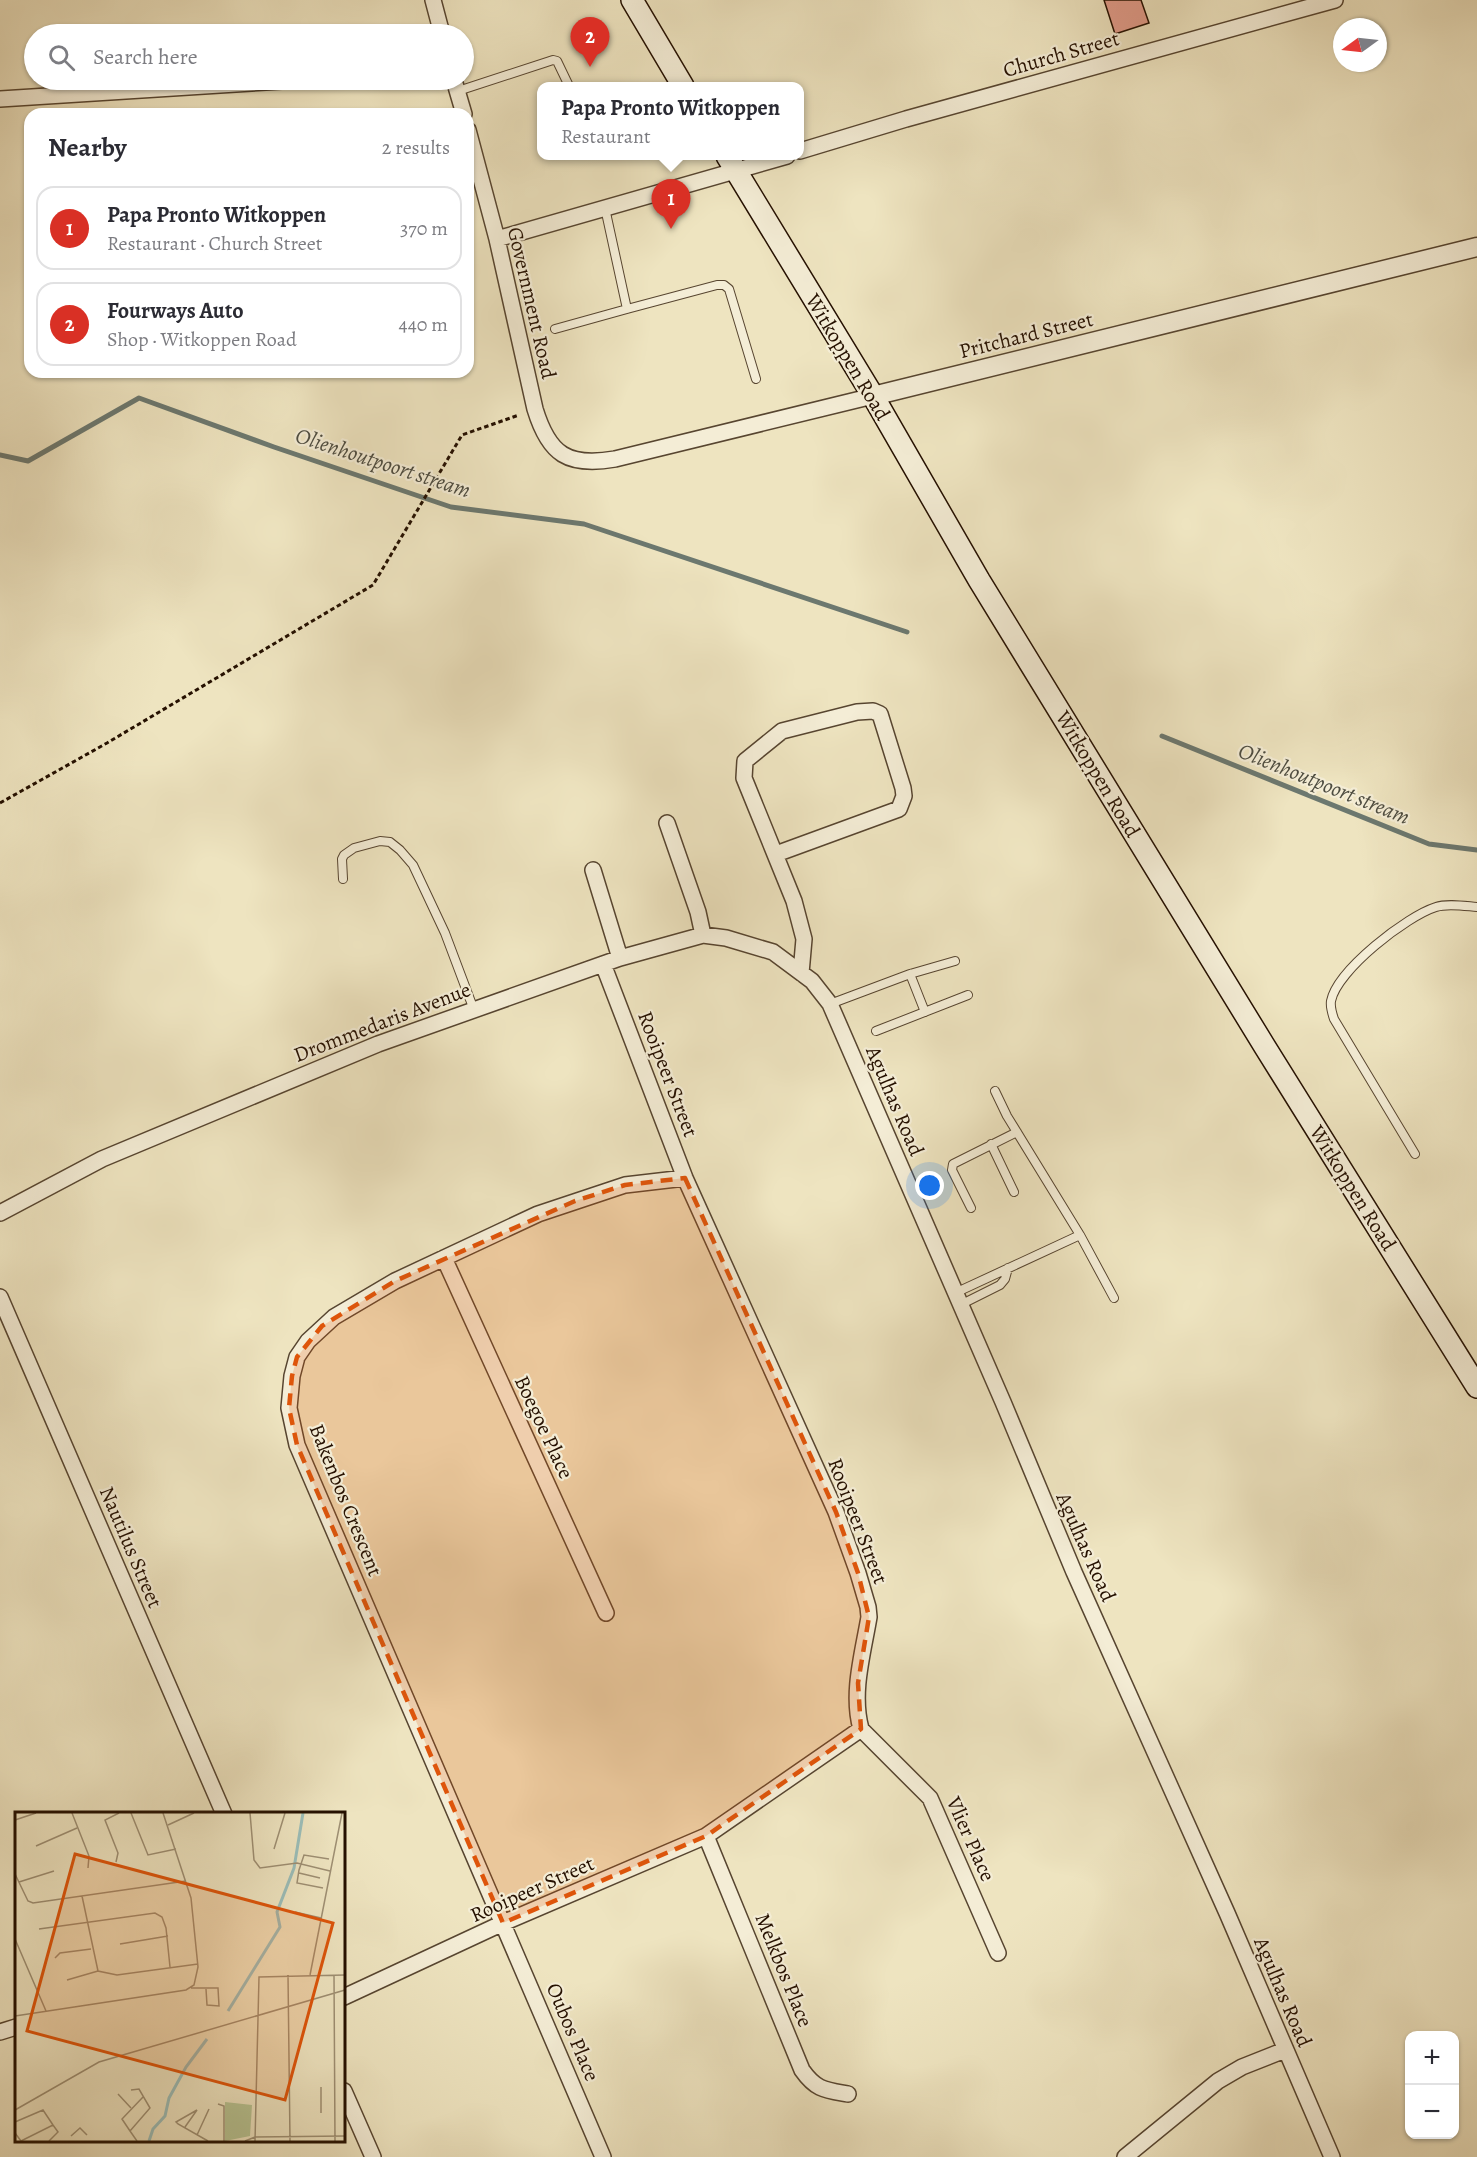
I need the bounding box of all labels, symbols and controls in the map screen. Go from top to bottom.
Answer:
pin: 2 [570,17,610,67]
north arrow [1333,18,1387,72]
search box [24,24,474,90]
street label: Church Street [1000,24,1122,84]
icon: search [45,41,78,74]
text: Search here [93,42,198,72]
popup [537,82,804,160]
text: Papa Pronto Witkoppen [561,93,780,123]
text: Restaurant [561,123,651,150]
text: Nearby [48,130,127,165]
text: 2 results [382,134,450,161]
pin: 1 [652,180,690,229]
text: Papa Pronto Witkoppen [107,200,326,230]
text: 1 [66,215,73,242]
text: 370 m [400,215,448,242]
street label: Government Road [501,224,563,382]
text: Restaurant · Church Street [107,230,322,257]
street label: Witkoppen Road [799,288,897,426]
text: Fourways Auto [107,296,244,326]
street label: Pritchard Street [956,305,1096,365]
text: 2 [65,311,74,338]
text: 440 m [399,311,448,338]
text: Shop · Witkoppen Road [107,326,297,353]
water label: Olienhoutpoort stream [292,421,474,505]
street label: Witkoppen Road [1049,705,1147,843]
water label: Olienhoutpoort stream [1234,736,1414,832]
street label: Drommedaris Avenue [289,975,475,1069]
street label: Rooipeer Street [631,1007,705,1141]
street label: Agulhas Road [859,1041,931,1161]
street label: Witkoppen Road [1303,1119,1403,1257]
your location [915,1171,944,1200]
street label: Boegoe Place [508,1371,580,1483]
street label: Bakenbos Crescent [303,1420,389,1580]
street label: Rooipeer Street [821,1454,895,1588]
street label: Nautilus Street [93,1482,169,1612]
street label: Agulhas Road [1049,1487,1123,1607]
street label: Vlier Place [940,1791,1002,1886]
inset map [15,1812,345,2142]
street label: Rooipeer Street [466,1849,598,1929]
street label: Melkbos Place [748,1909,820,2031]
street label: Agulhas Road [1247,1932,1319,2052]
street label: Oubos Place [540,1979,606,2085]
map controls [1405,2031,1459,2139]
button: + [1405,2031,1459,2085]
button: − [1405,2085,1459,2139]

